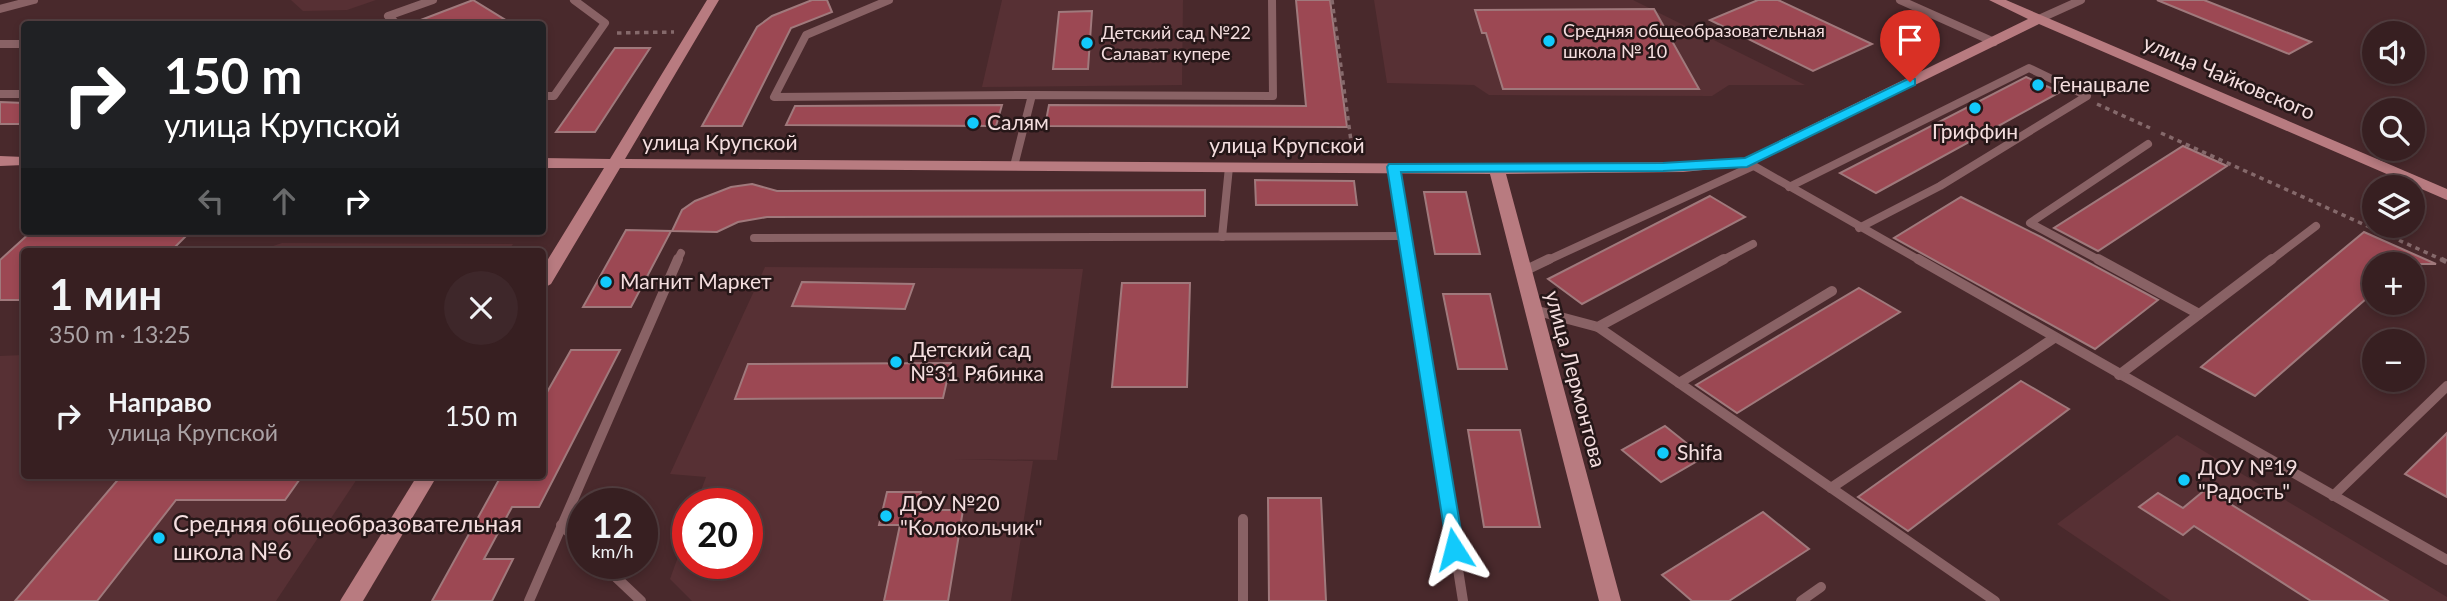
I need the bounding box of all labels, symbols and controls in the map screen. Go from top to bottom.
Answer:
pin [1880,10,1940,82]
place label: Средняя общеобразовательная школа № 10 [1563,19,1825,62]
place label: Детский сад №22 Салават купере [1101,21,1251,64]
icon: arrive [1891,21,1929,59]
map controls [2362,21,2425,392]
button: sound [2362,21,2425,84]
street label: улица Чайковского [2140,29,2319,124]
marker: Средняя общеобразовательная школа № 10 [1541,33,1557,49]
marker: Детский сад №22 Салават купере [1079,35,1095,51]
text: 150 m [164,46,302,104]
icon: right [49,49,140,140]
place label: Генацвале [2052,71,2150,96]
marker: Генацвале [2030,77,2046,93]
button: search [2362,98,2425,161]
marker: Гриффин [1967,100,1983,116]
text: улица Крупской [164,105,401,144]
place label: Салям [987,109,1049,134]
marker: Салям [965,115,981,131]
place label: Гриффин [1932,118,2018,143]
street label: улица Крупской [642,129,798,154]
street label: улица Крупской [1209,132,1365,157]
button: layers [2362,175,2425,238]
icon: left [192,182,230,220]
icon: ahead [265,182,303,220]
icon: right [338,182,376,220]
button: + [2362,252,2425,315]
place label: Магнит Маркет [620,268,772,293]
text: 1 мин [49,269,162,319]
button: close [444,271,518,345]
marker: Магнит Маркет [598,274,614,290]
street label: улица Лермонтова [1541,287,1612,470]
text: 350 m · 13:25 [49,320,191,348]
button: − [2362,329,2425,392]
place label: Детский сад №31 Рябинка [910,336,1044,385]
marker: Детский сад №31 Рябинка [888,354,904,370]
text: Направо [108,386,212,418]
icon: right [49,397,87,435]
text: 150 m [445,400,518,432]
text: улица Крупской [108,418,278,446]
place label: Shifa [1677,439,1723,464]
marker: Shifa [1655,445,1671,461]
place label: ДОУ №19 "Радость" [2198,454,2298,503]
marker: ДОУ №19 "Радость" [2176,472,2192,488]
speed limit sign: 20 [672,488,763,579]
place label: ДОУ №20 "Колокольчик" [900,490,1042,539]
text: 12 [592,503,633,545]
place label: Средняя общеобразовательная школа №6 [173,508,522,565]
marker: ДОУ №20 "Колокольчик" [878,508,894,524]
position arrow [1417,512,1491,586]
marker: Средняя общеобразовательная школа №6 [151,530,167,546]
text: km/h [591,540,634,562]

